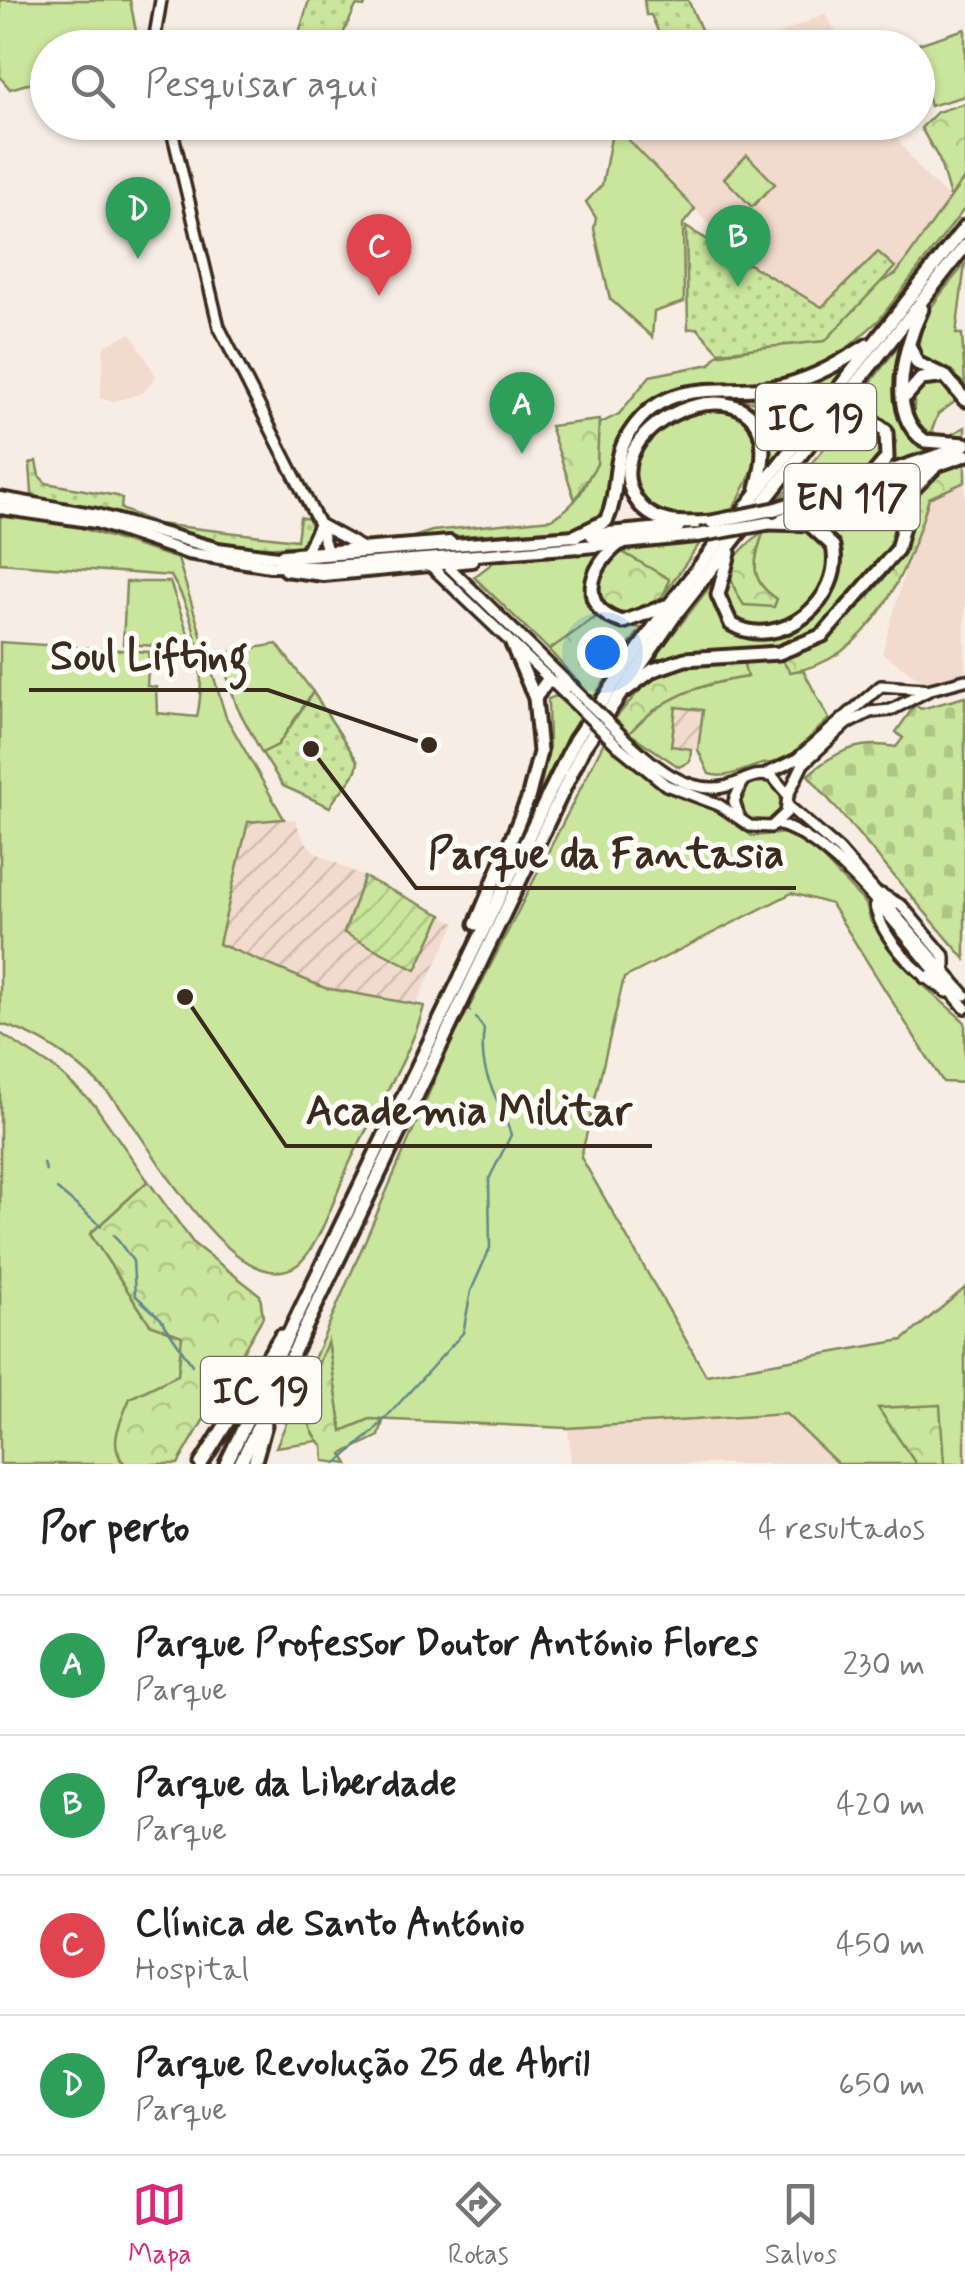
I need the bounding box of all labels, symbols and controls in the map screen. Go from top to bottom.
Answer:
search box [30,30,935,140]
icon: search [65,58,120,113]
text: Pesquisar aqui [145,61,378,110]
pin: D [106,176,170,259]
pin: B [706,204,770,287]
pin: C [346,214,412,296]
pin: A [490,372,554,454]
road number: IC 19 [756,384,876,450]
road number: EN 117 [784,464,920,530]
callout: Soul Lifting [29,618,268,690]
your location [577,627,628,678]
text: Soul Lifting [50,630,248,690]
callout: Parque da Fantasia [416,816,796,888]
text: Parque da Fantasia [428,828,784,883]
callout: Academia Militar [286,1074,652,1146]
text: Academia Militar [306,1085,634,1140]
road number: IC 19 [201,1357,321,1423]
text: Por perto [40,1502,190,1557]
text: 4 resultados [758,1508,925,1550]
text: Parque Professor Doutor António Flores [135,1620,758,1669]
text: A [62,1644,83,1686]
text: 230 m [842,1644,925,1686]
text: Parque [135,1669,227,1711]
text: Parque da Liberdade [135,1760,457,1809]
text: B [62,1784,83,1826]
text: 420 m [836,1784,925,1826]
text: Parque [135,1809,227,1851]
text: Clínica de Santo António [135,1900,525,1949]
text: C [61,1924,84,1966]
text: 450 m [836,1924,925,1966]
text: Hospital [135,1949,249,1991]
text: Parque Revolução 25 de Abril [135,2040,590,2089]
text: D [61,2064,84,2106]
text: 650 m [838,2064,925,2106]
text: Parque [135,2089,227,2131]
tab: Mapa [128,2177,192,2274]
tab: Rotas [448,2177,509,2274]
tab: Salvos [765,2177,837,2274]

